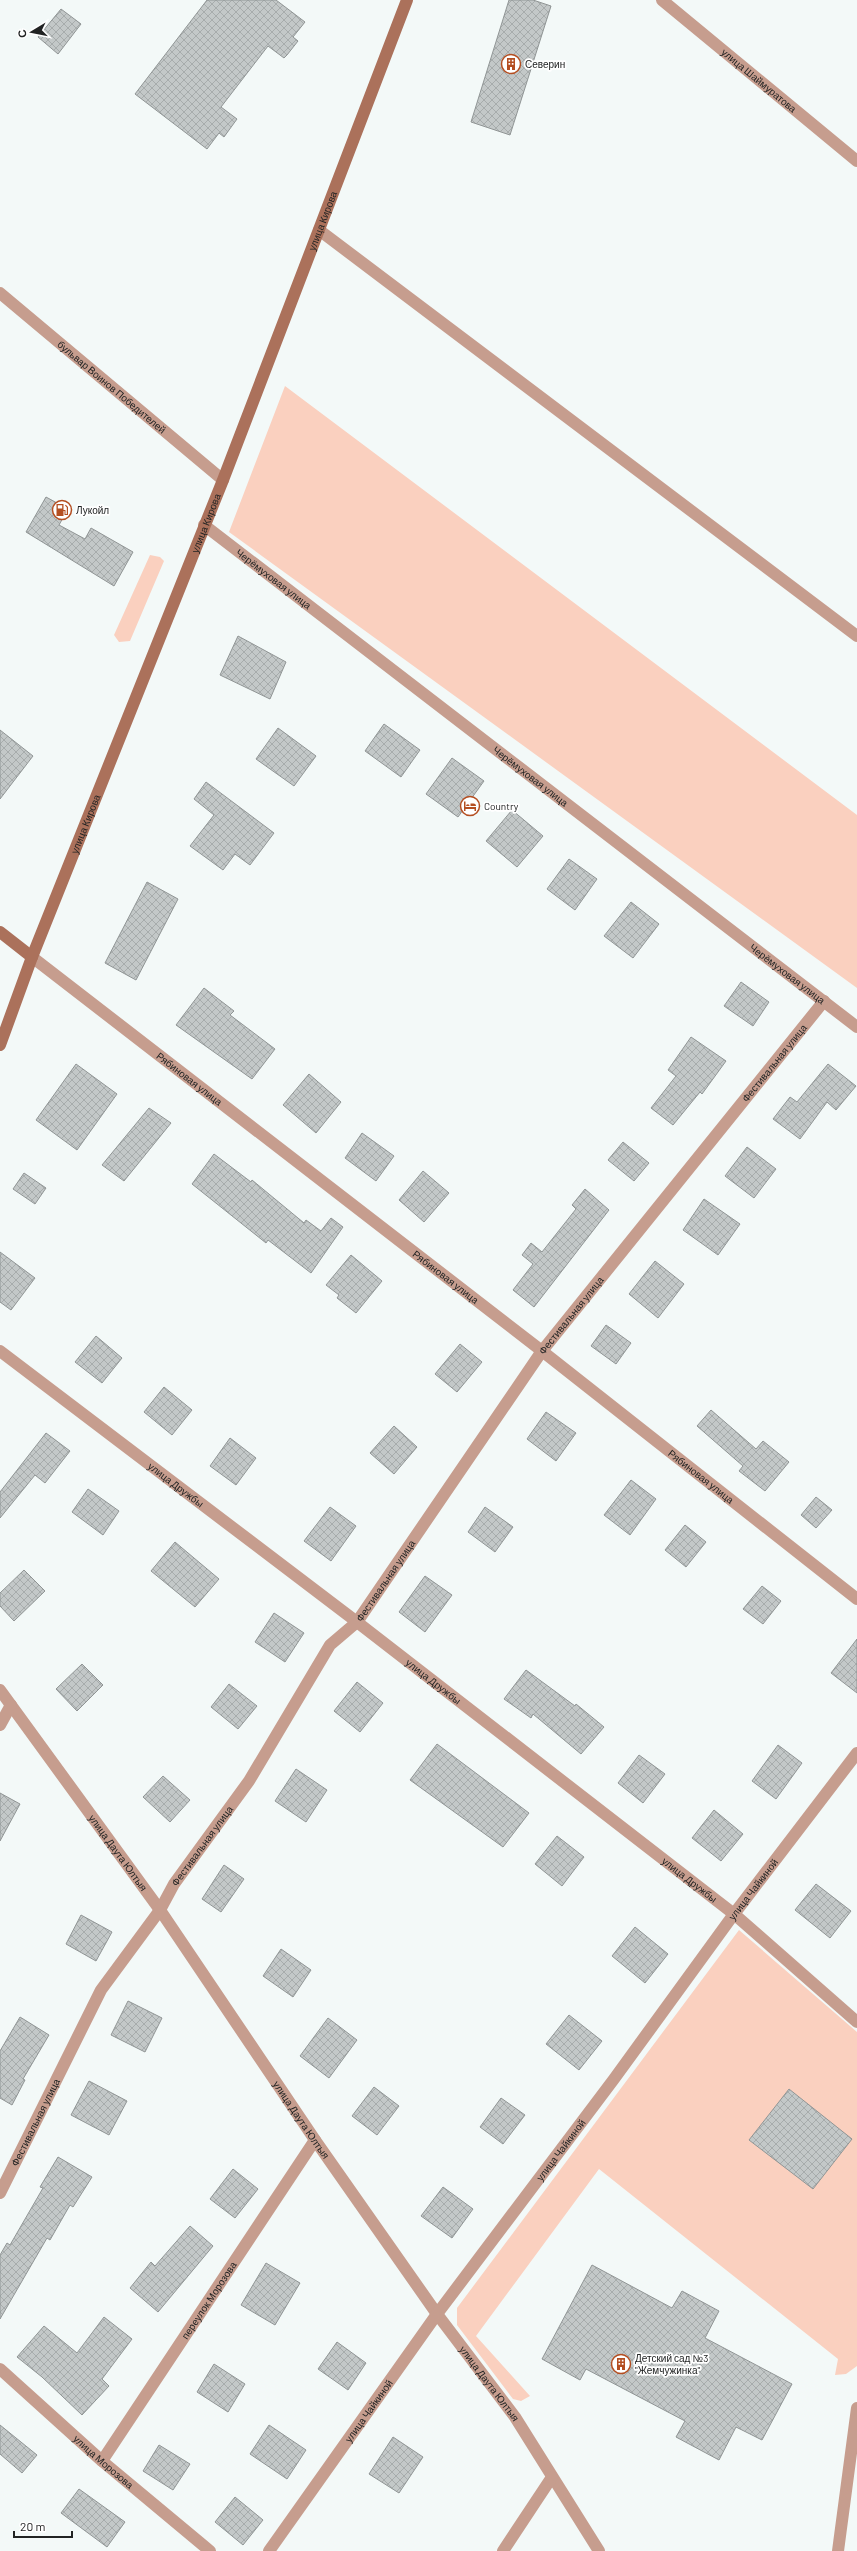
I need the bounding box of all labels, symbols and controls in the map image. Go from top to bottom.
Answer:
north arrow [12,12,52,52]
text: С [15,29,29,39]
street label: улица Шаймуратова [719,46,799,115]
building icon: Северин [500,53,522,75]
place label: Северин [525,58,565,70]
street label: улица Кирова [305,189,339,252]
street label: бульвар Воинов Победителей [55,338,169,436]
street label: улица Кирова [188,491,223,555]
fuel station icon: Лукойл [51,499,73,521]
place label: Лукойл [76,504,109,516]
street label: Черёмуховая улица [234,546,314,612]
street label: Черёмуховая улица [491,743,571,809]
street label: улица Кирова [68,792,103,855]
hotel icon: Country [459,795,481,817]
place label: Country [484,800,519,812]
street label: Черёмуховая улица [748,941,828,1006]
street label: Фестивальная улица [739,1021,809,1104]
street label: Рябиновая улица [154,1049,225,1108]
street label: Рябиновая улица [411,1248,482,1306]
street label: Фестивальная улица [536,1274,606,1356]
street label: Рябиновая улица [666,1447,737,1506]
street label: улица Дружбы [146,1460,206,1510]
street label: Фестивальная улица [353,1537,418,1624]
street label: улица Дружбы [404,1656,464,1706]
street label: Фестивальная улица [169,1803,235,1888]
street label: улица Даута Юлтыя [86,1812,150,1893]
street label: улица Дружбы [660,1855,720,1905]
street label: улица Чайкиной [726,1856,780,1922]
street label: Фестивальная улица [8,2076,62,2168]
street label: улица Даута Юлтыя [271,2078,332,2161]
street label: улица Чайкиной [534,2117,588,2183]
street label: переулок Морозова [179,2259,239,2341]
street label: улица Даута Юлтыя [457,2343,522,2423]
place label: Детский сад №3 "Жемчужинка" [635,2352,708,2376]
building icon: Детский сад №3 "Жемчужинка" [610,2353,632,2375]
street label: улица Чайкиной [342,2377,395,2444]
street label: улица Морозова [71,2432,136,2491]
scale bar [14,2513,72,2539]
text: 20 m [20,2519,46,2533]

